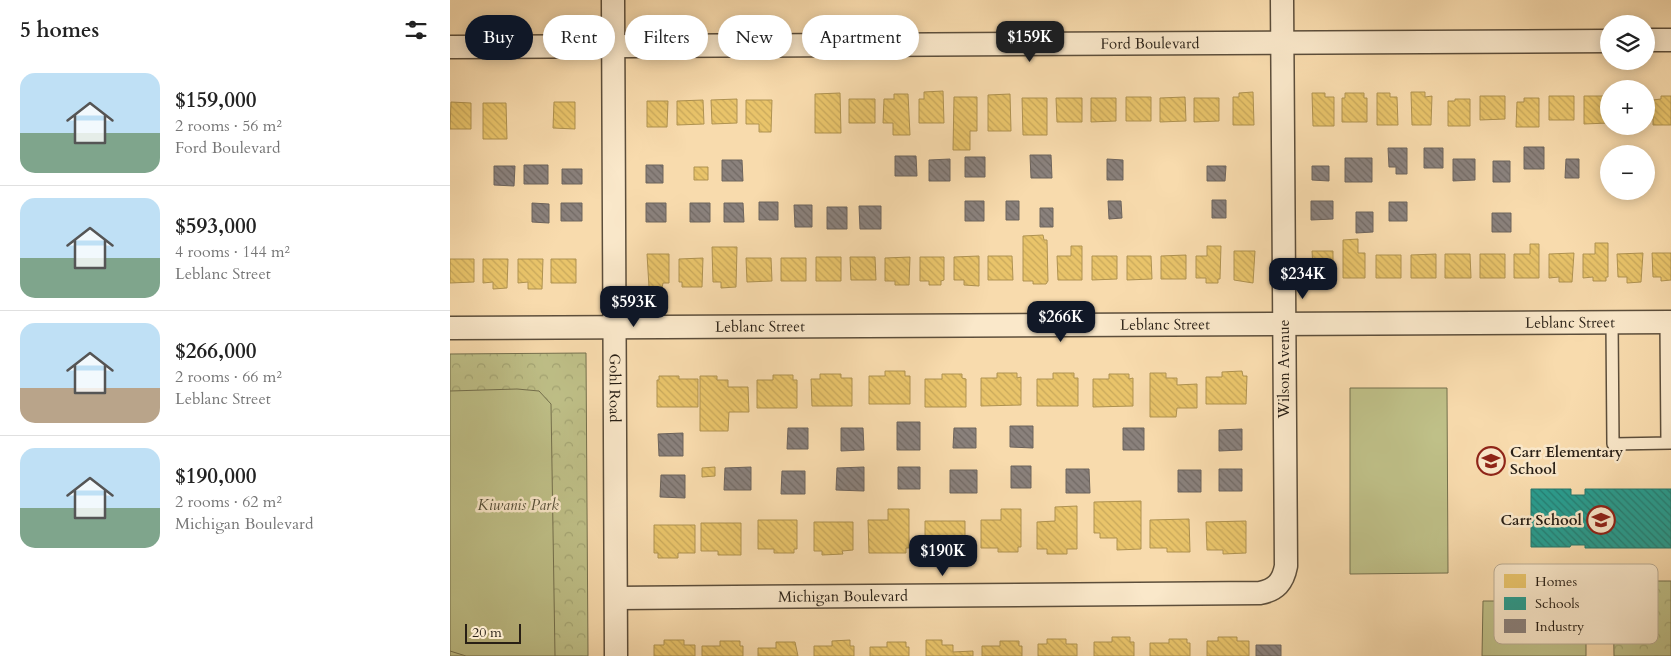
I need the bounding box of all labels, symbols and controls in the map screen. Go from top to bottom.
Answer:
chip: Buy [465,15,533,60]
chip: Rent [543,15,615,60]
chip: Filters [625,15,708,60]
chip: New [718,15,792,60]
chip: Apartment [802,15,919,60]
map controls [1600,15,1655,200]
button: layers [1600,15,1655,70]
text: 5 homes [20,16,99,45]
icon: filters [402,16,430,44]
pin: $159K [995,20,1065,63]
text: $159K [1007,26,1053,48]
street label: Ford Boulevard [1100,33,1200,54]
button: + [1600,80,1655,135]
text: $159,000 [175,86,256,115]
icon: home [60,93,120,153]
text: 2 rooms · 56 m² [175,115,282,137]
text: Ford Boulevard [175,137,280,159]
button: − [1600,145,1655,200]
text: $593,000 [175,212,256,241]
icon: home [60,218,120,278]
text: 4 rooms · 144 m² [175,241,290,263]
pin: $234K [1268,258,1338,300]
text: Leblanc Street [175,263,271,285]
text: $234K [1280,263,1326,285]
pin: $593K [599,286,669,328]
text: $593K [611,291,657,313]
pin: $266K [1026,300,1096,343]
text: $266K [1038,306,1084,328]
street label: Leblanc Street [1525,312,1615,333]
street label: Leblanc Street [1120,314,1210,335]
street label: Leblanc Street [715,316,805,337]
street label: Wilson Avenue [1274,319,1294,419]
text: $266,000 [175,337,256,366]
icon: home [60,343,120,403]
street label: Gohl Road [605,353,625,423]
text: 2 rooms · 66 m² [175,366,282,388]
text: Leblanc Street [175,388,271,410]
place label: Carr Elementary School [1510,442,1624,479]
school or university icon: Carr Elementary School [1476,446,1506,476]
text: $190,000 [175,462,256,491]
icon: home [60,468,120,528]
text: 2 rooms · 62 m² [175,491,282,513]
park label: Kiwanis Park [477,495,559,515]
school or university icon: Carr School [1586,505,1616,535]
place label: Carr School [1500,510,1583,530]
text: Michigan Boulevard [175,513,313,535]
pin: $190K [908,534,978,577]
text: $190K [920,540,966,562]
legend [1494,564,1658,644]
text: Homes [1535,572,1577,591]
street label: Michigan Boulevard [778,586,908,607]
text: Schools [1535,594,1580,613]
text: Industry [1535,617,1585,636]
scale bar [465,621,521,644]
text: 20 m [472,623,502,642]

